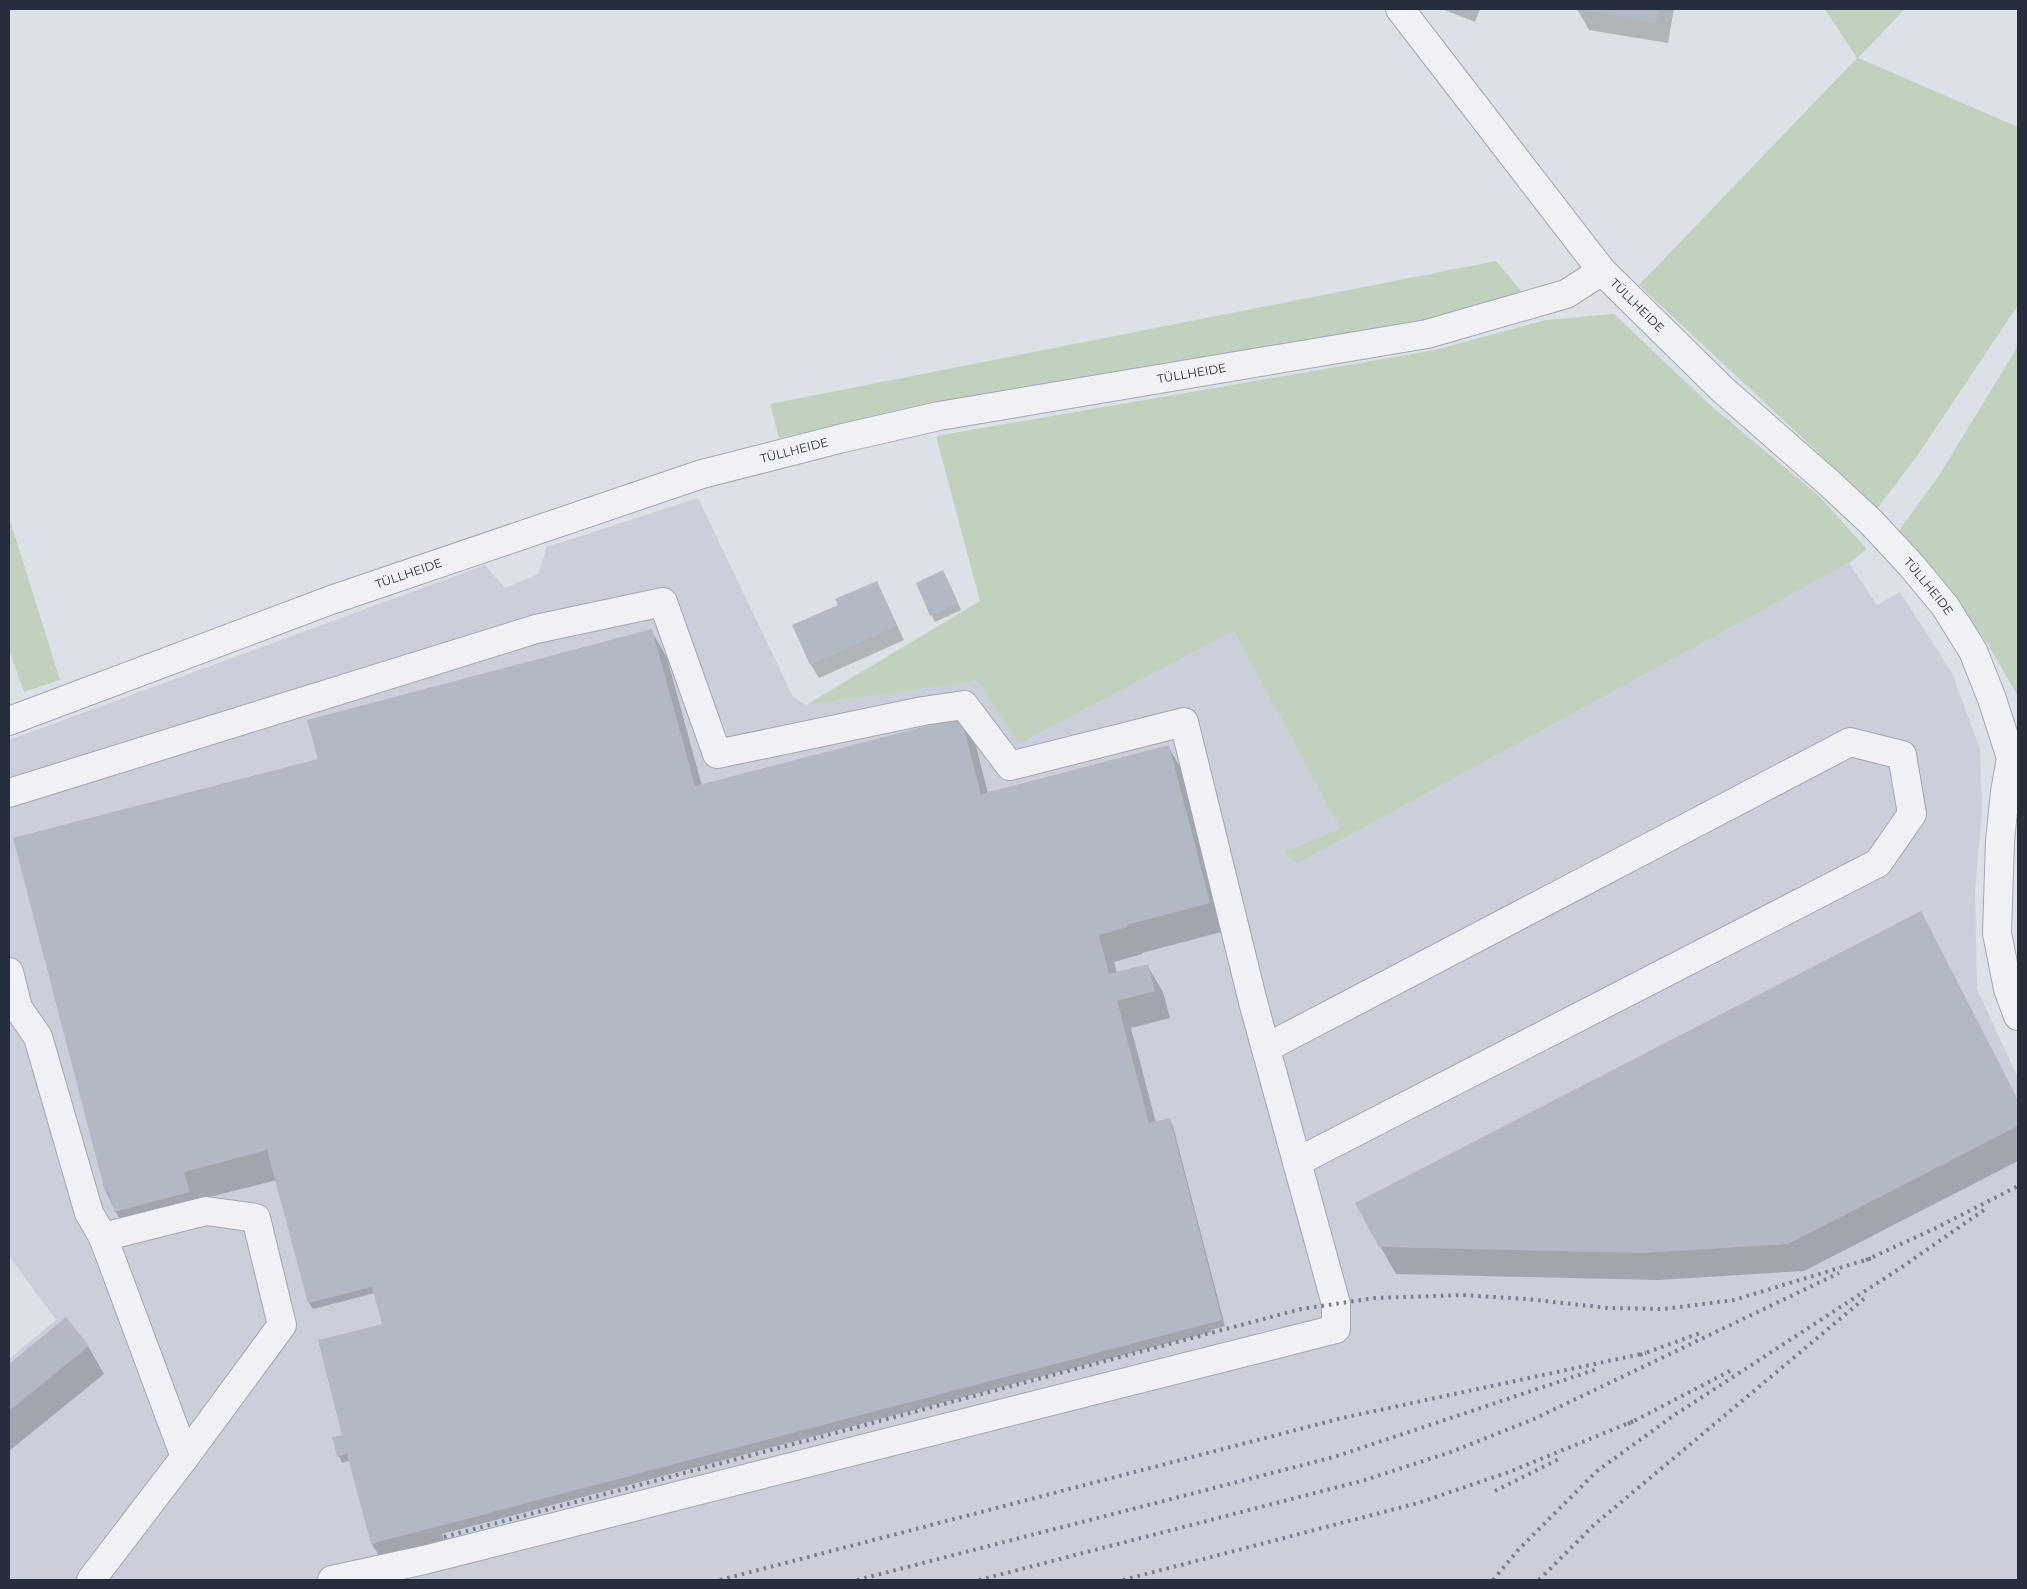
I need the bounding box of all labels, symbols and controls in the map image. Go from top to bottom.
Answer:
street label: TÜLLHEIDE [1607,275,1668,335]
street label: TÜLLHEIDE [1156,360,1227,386]
street label: TÜLLHEIDE [758,434,830,466]
street label: TÜLLHEIDE [1901,554,1957,617]
street label: TÜLLHEIDE [373,555,444,591]

